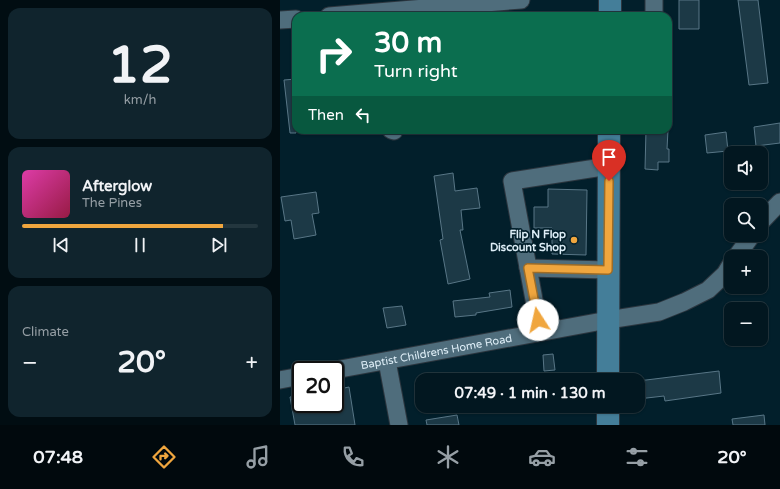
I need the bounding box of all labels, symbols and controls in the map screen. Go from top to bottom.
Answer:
text: 30 m [374,26,442,60]
icon: right [308,28,360,80]
text: 12 [107,34,173,97]
text: Turn right [374,60,458,82]
text: km/h [124,92,156,108]
icon: left [352,104,374,126]
text: Then [308,106,344,124]
pin [592,140,626,181]
icon: arrive [598,146,620,168]
map controls [724,146,768,346]
button: sound [724,146,768,190]
text: Afterglow [82,177,152,195]
text: The Pines [82,195,142,211]
button: search [724,198,768,242]
place label: Flip N Flop Discount Shop [490,228,566,255]
icon: previous [50,234,72,256]
icon: pause [129,234,151,256]
icon: next [208,234,230,256]
marker: Flip N Flop Discount Shop [569,235,579,245]
button: + [724,250,768,294]
position arrow [517,299,559,341]
button: − [724,302,768,346]
text: Climate [22,324,69,340]
street label: Baptist Childrens Home Road [360,332,513,372]
text: 20° [117,344,166,381]
text: − [22,350,38,376]
text: + [246,350,258,376]
speed limit sign: 20 [292,361,344,413]
text: 07:49 · 1 min · 130 m [455,384,605,402]
icon: directions [150,443,178,471]
icon: music [244,443,272,471]
icon: phone [339,443,367,471]
icon: climate [434,443,462,471]
icon: car [528,443,556,471]
icon: filters [623,443,651,471]
text: 07:48 [33,446,83,468]
text: 20° [717,446,747,468]

